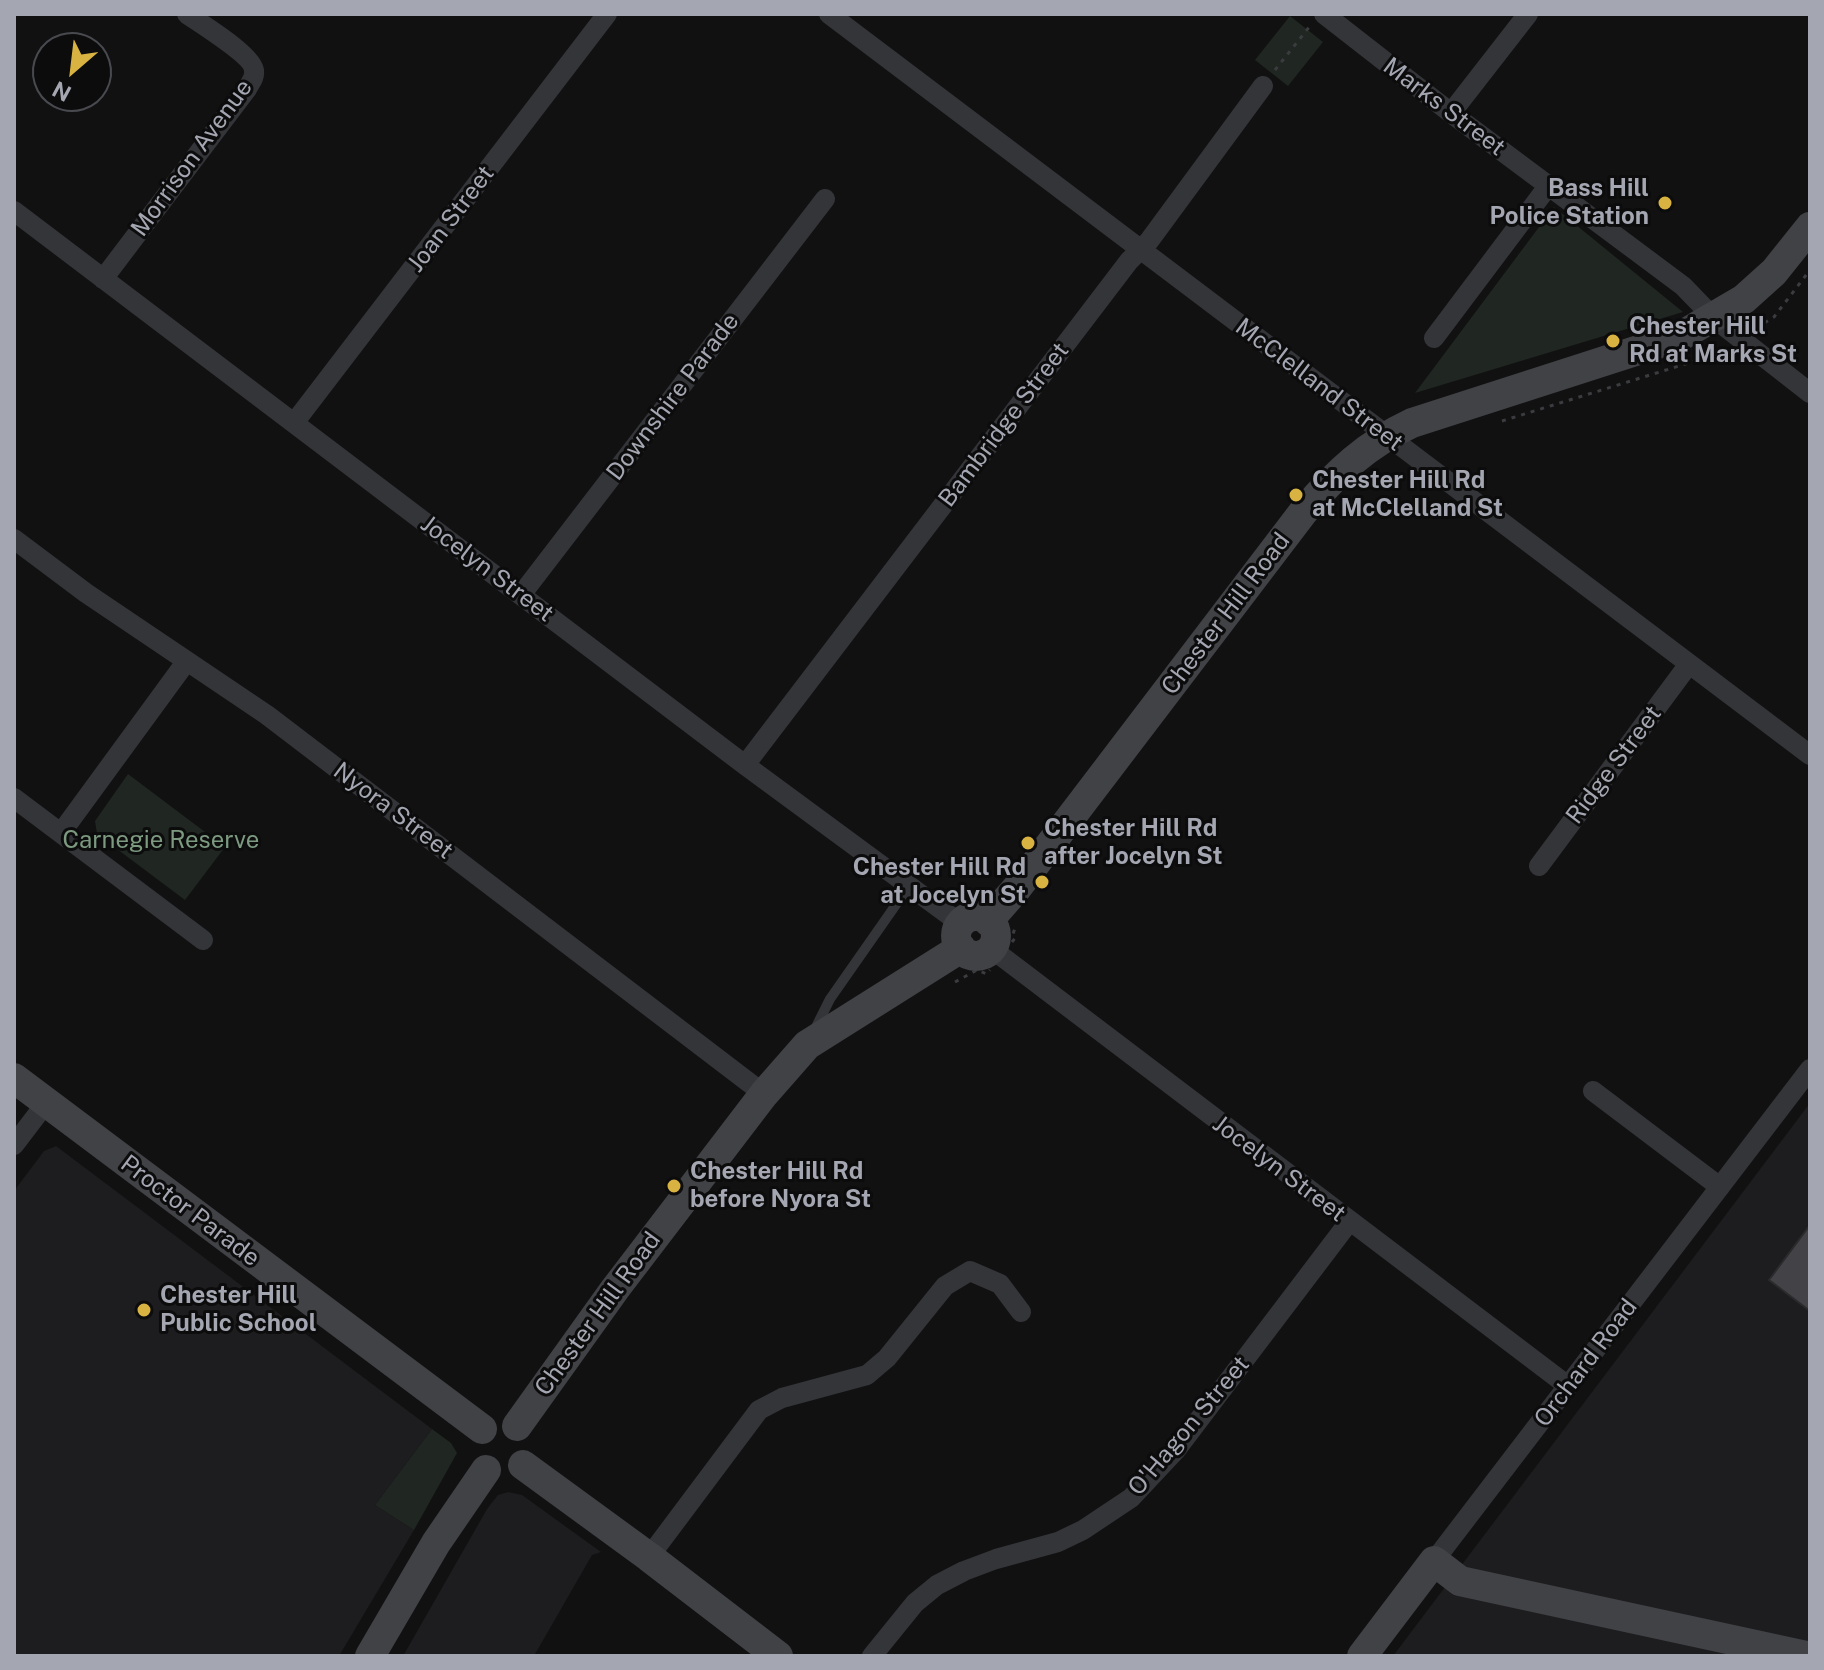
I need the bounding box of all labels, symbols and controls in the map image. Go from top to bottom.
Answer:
north arrow [32,32,112,112]
street label: Marks Street [1377,52,1511,162]
street label: Morrison Avenue [125,74,259,242]
text: N [48,76,75,107]
street label: Joan Street [402,160,500,278]
place label: Bass Hill Police Station [1490,175,1649,231]
marker: Bass Hill Police Station [1656,194,1674,212]
street label: Downshire Parade [601,308,745,486]
street label: McClelland Street [1230,313,1408,457]
place label: Chester Hill Rd at Marks St [1629,313,1797,369]
marker: Chester Hill Rd at Marks St [1604,332,1622,350]
street label: Bambridge Street [933,337,1075,513]
place label: Chester Hill Rd at McClelland St [1312,467,1503,523]
marker: Chester Hill Rd at McClelland St [1287,486,1305,504]
street label: Jocelyn Street [415,510,559,628]
street label: Chester Hill Road [1156,528,1296,700]
street label: Ridge Street [1560,700,1668,830]
street label: Nyora Street [327,757,459,865]
place label: Chester Hill Rd after Jocelyn St [1044,815,1222,871]
park label: Carnegie Reserve [63,827,259,855]
marker: Chester Hill Rd after Jocelyn St [1019,834,1037,852]
place label: Chester Hill Rd at Jocelyn St [853,854,1026,910]
marker: Chester Hill Rd at Jocelyn St [1033,873,1051,891]
street label: Jocelyn Street [1207,1110,1351,1228]
street label: Proctor Parade [115,1149,265,1273]
place label: Chester Hill Rd before Nyora St [690,1158,871,1214]
marker: Chester Hill Rd before Nyora St [665,1177,683,1195]
street label: Chester Hill Road [529,1227,667,1401]
place label: Chester Hill Public School [160,1282,317,1338]
street label: Orchard Road [1529,1293,1643,1433]
marker: Chester Hill Public School [135,1301,153,1319]
street label: O'Hagon Street [1122,1350,1256,1502]

